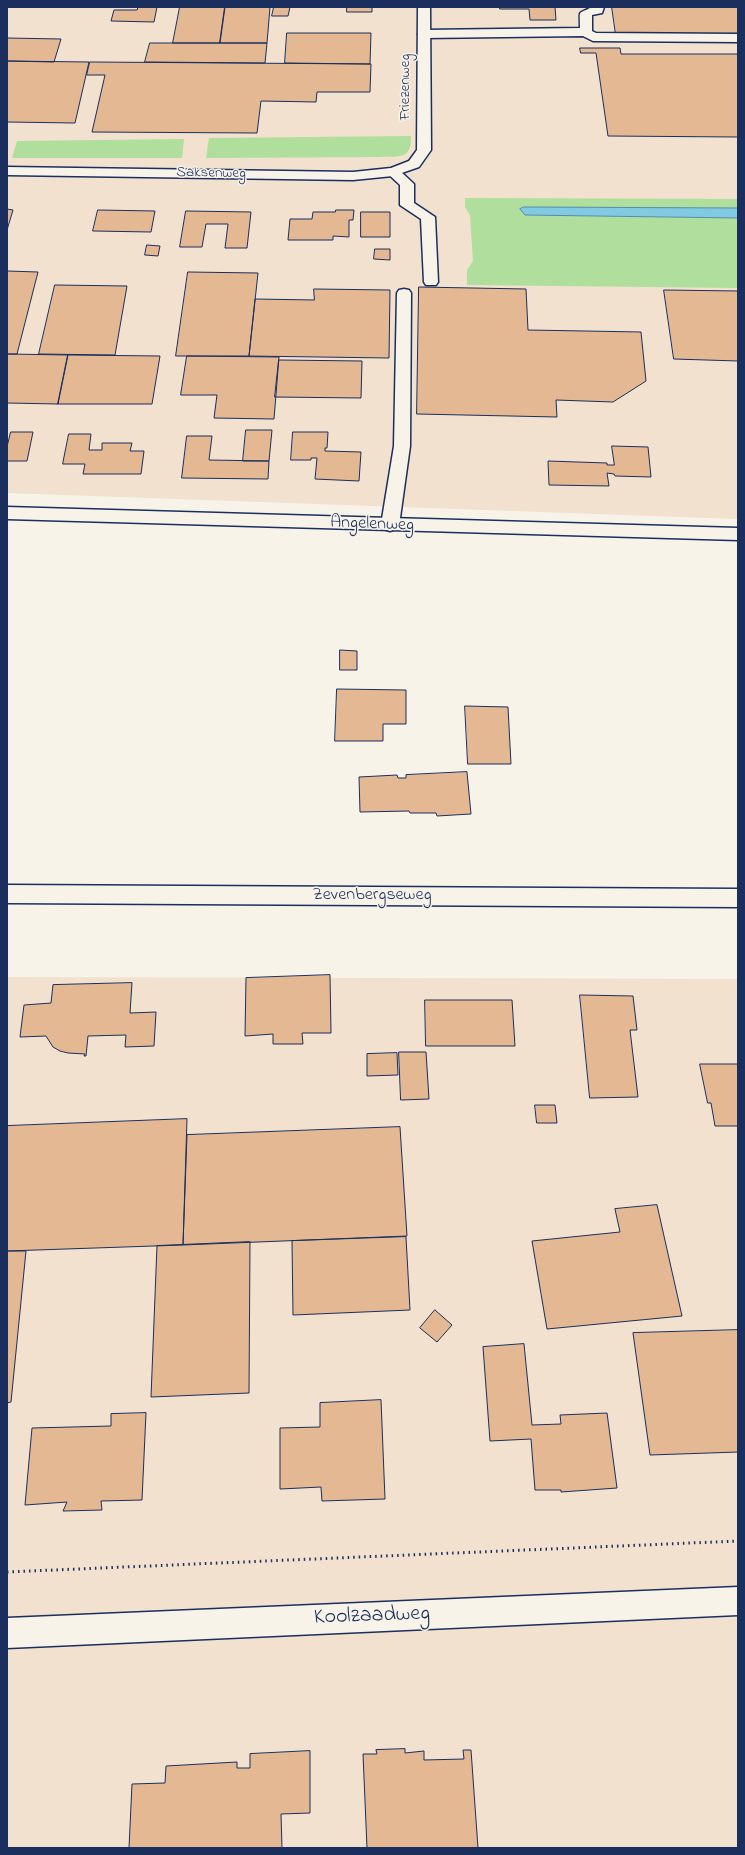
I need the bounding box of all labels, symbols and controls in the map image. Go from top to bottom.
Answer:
street label: Friezenweg [398,54,416,120]
street label: Saksenweg [176,164,246,184]
street label: Angelenweg [330,513,414,537]
street label: Zevenbergseweg [312,885,432,907]
street label: Koolzaadweg [314,1602,430,1632]

